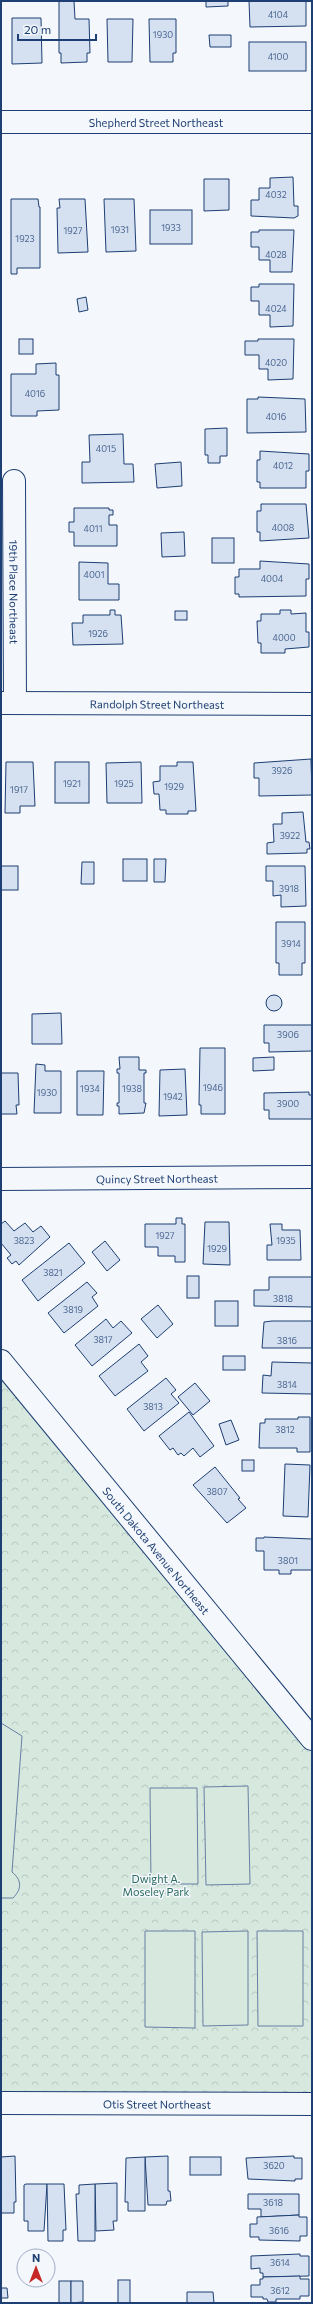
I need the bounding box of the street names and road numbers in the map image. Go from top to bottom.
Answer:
street label: Shepherd Street Northeast [89,116,224,129]
street label: 19th Place Northeast [8,540,21,645]
street label: Randolph Street Northeast [90,697,225,710]
street label: Quincy Street Northeast [96,1171,219,1185]
street label: South Dakota Avenue Northeast [101,1484,213,1617]
street label: Otis Street Northeast [103,2097,211,2110]

